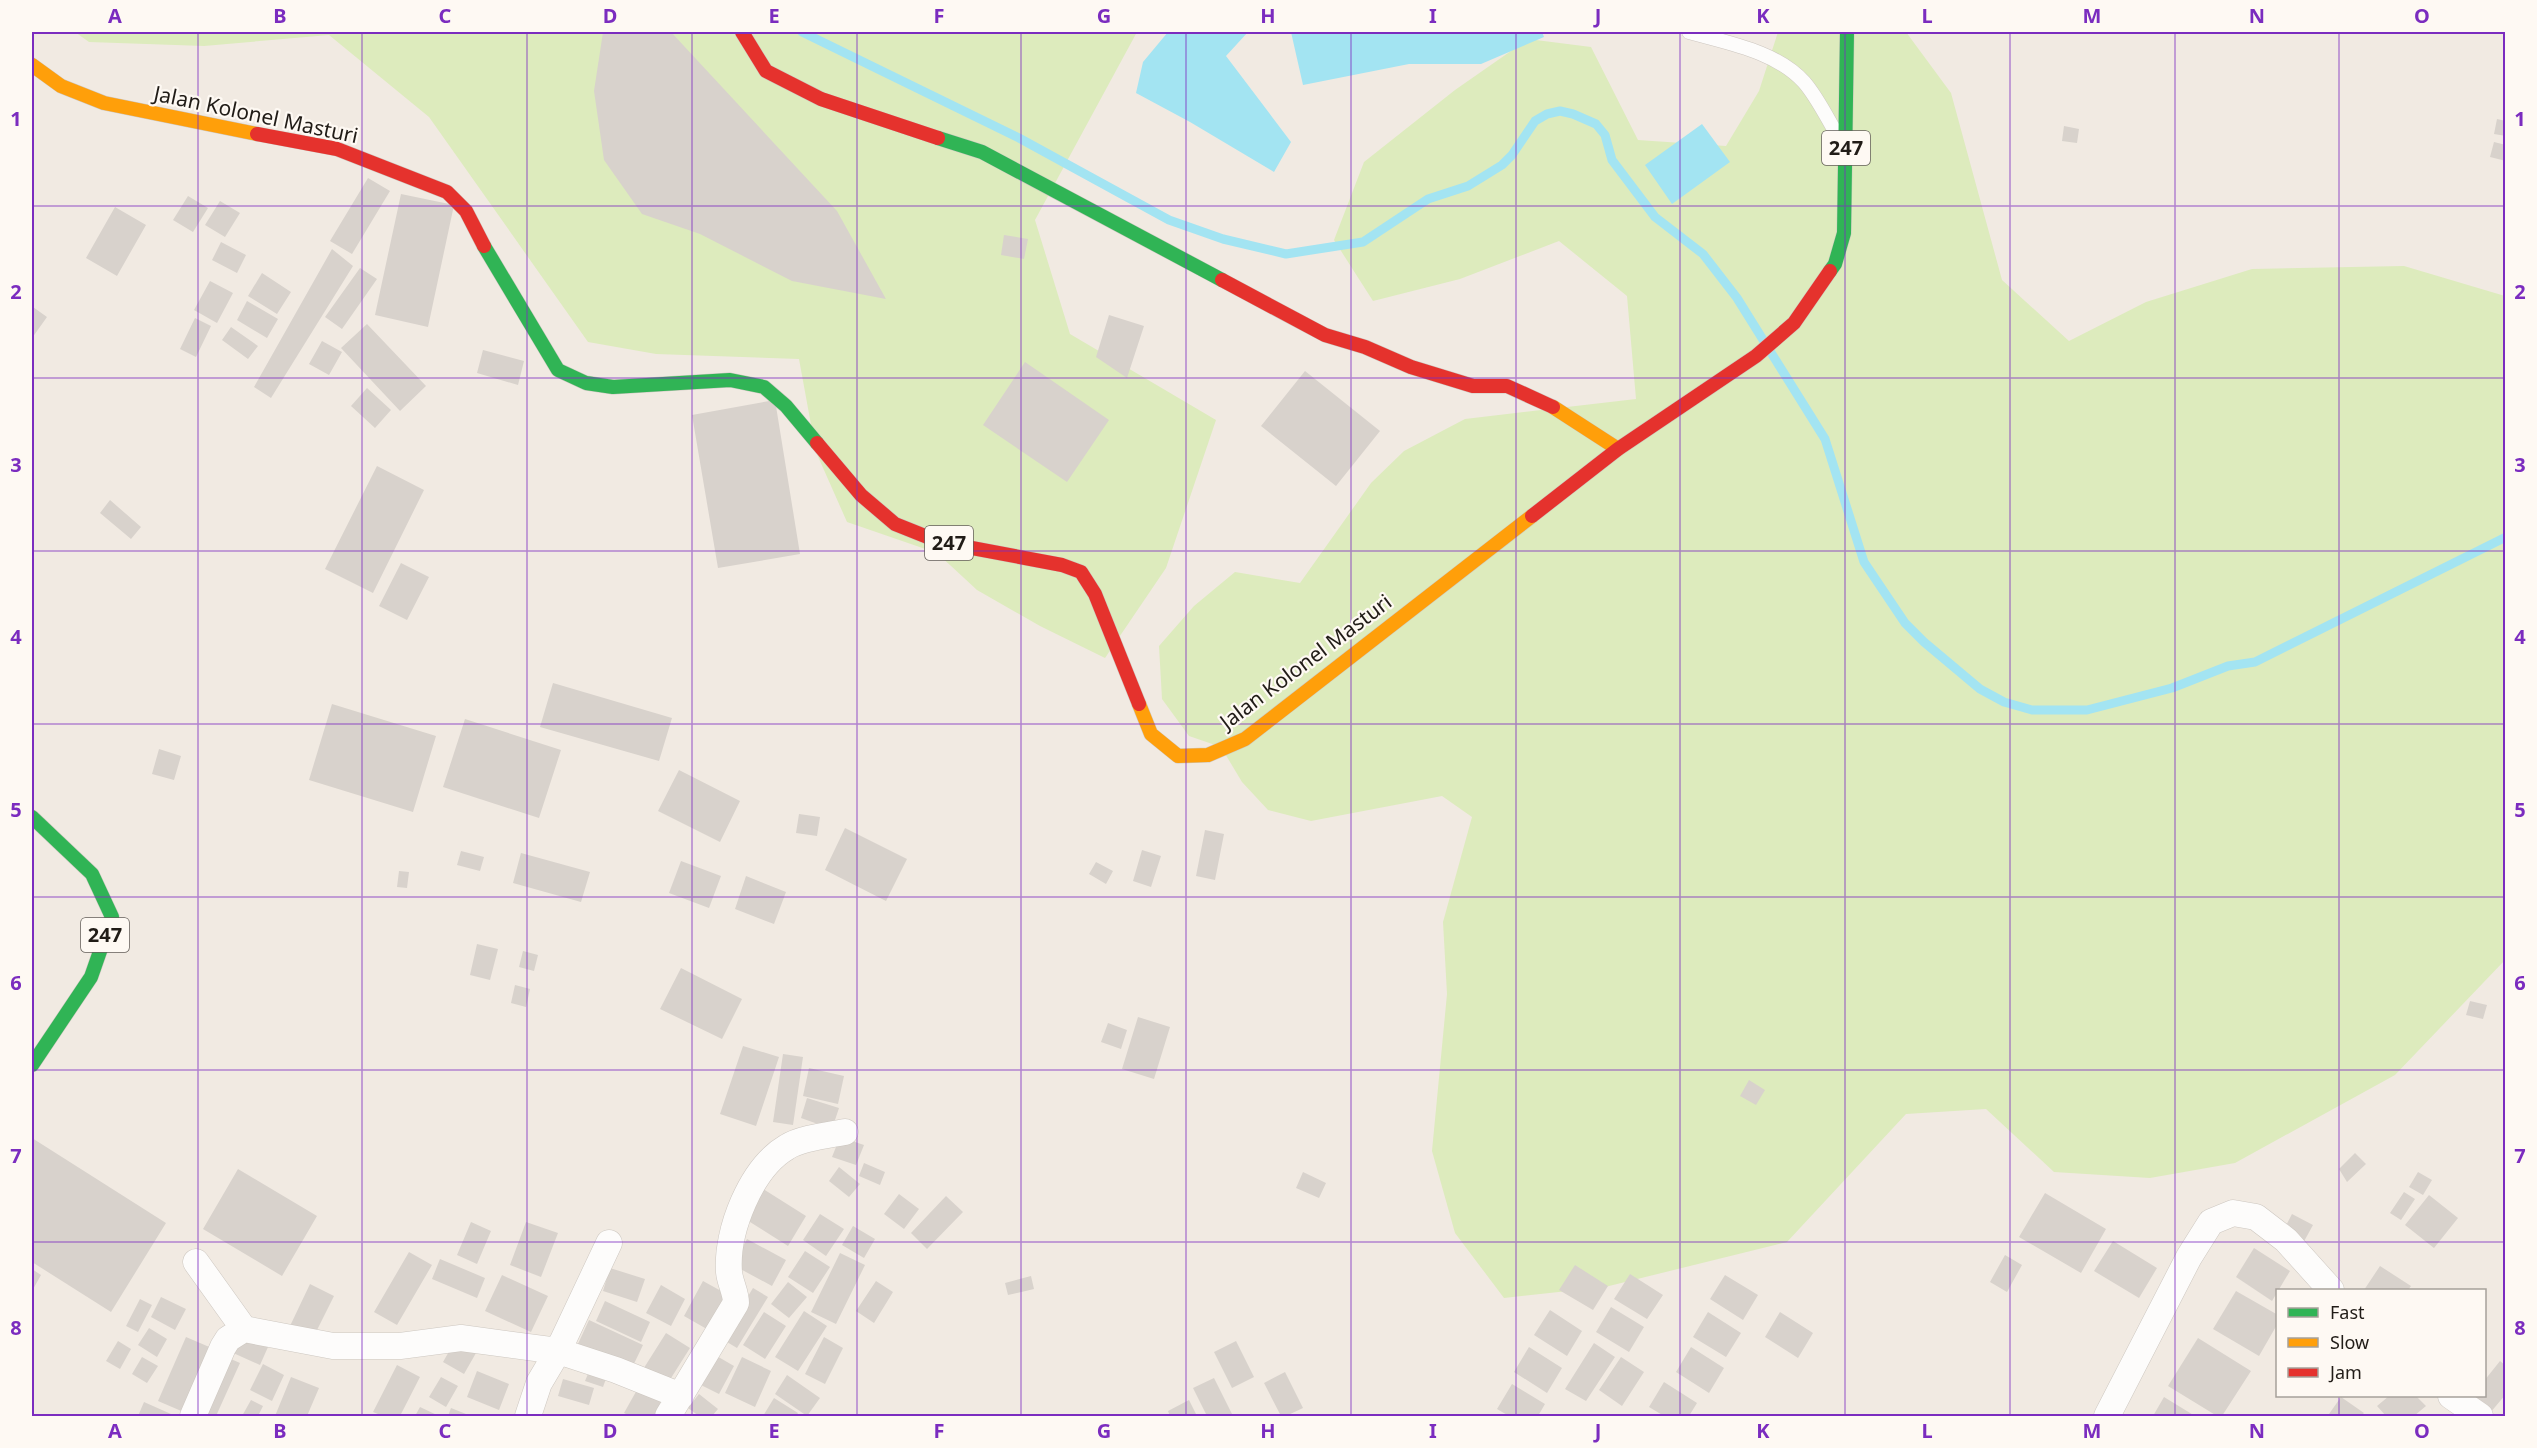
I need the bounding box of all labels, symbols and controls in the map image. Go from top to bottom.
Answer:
text: A [108,2,122,29]
text: B [273,2,287,29]
text: C [439,2,452,29]
text: D [603,2,617,29]
text: E [768,2,780,29]
text: F [934,2,944,29]
text: G [1097,2,1111,29]
text: H [1260,2,1276,29]
text: I [1429,2,1437,29]
text: J [1593,2,1601,29]
text: K [1756,2,1770,29]
text: L [1921,2,1933,29]
text: M [2083,2,2101,29]
text: N [2249,2,2265,29]
text: O [2414,2,2430,29]
street label: Jalan Kolonel Masturi [150,78,361,149]
text: 1 [10,105,22,132]
text: 1 [2514,105,2526,132]
road number: 247 [1822,131,1870,165]
text: 2 [10,278,22,305]
text: 2 [2514,278,2526,305]
text: 3 [10,451,22,478]
text: 3 [2514,451,2526,478]
road number: 247 [925,526,973,560]
street label: Jalan Kolonel Masturi [1212,587,1397,736]
text: 4 [10,623,22,650]
text: 4 [2514,623,2526,650]
text: 5 [10,796,22,823]
text: 5 [2514,796,2526,823]
road number: 247 [81,918,129,952]
text: 6 [10,969,22,996]
text: 6 [2514,969,2526,996]
text: 7 [10,1142,22,1169]
text: 7 [2514,1142,2526,1169]
legend [2276,1289,2486,1397]
text: Fast [2330,1300,2365,1324]
text: 8 [10,1314,22,1341]
text: 8 [2514,1314,2526,1341]
text: Slow [2330,1330,2369,1354]
text: Jam [2328,1360,2362,1384]
text: A [108,1417,122,1444]
text: B [273,1417,287,1444]
text: C [439,1417,452,1444]
text: D [603,1417,617,1444]
text: E [768,1417,780,1444]
text: F [934,1417,944,1444]
text: G [1097,1417,1111,1444]
text: H [1260,1417,1276,1444]
text: I [1429,1417,1437,1444]
text: J [1593,1417,1601,1444]
text: K [1756,1417,1770,1444]
text: L [1921,1417,1933,1444]
text: M [2083,1417,2101,1444]
text: N [2249,1417,2265,1444]
text: O [2414,1417,2430,1444]

